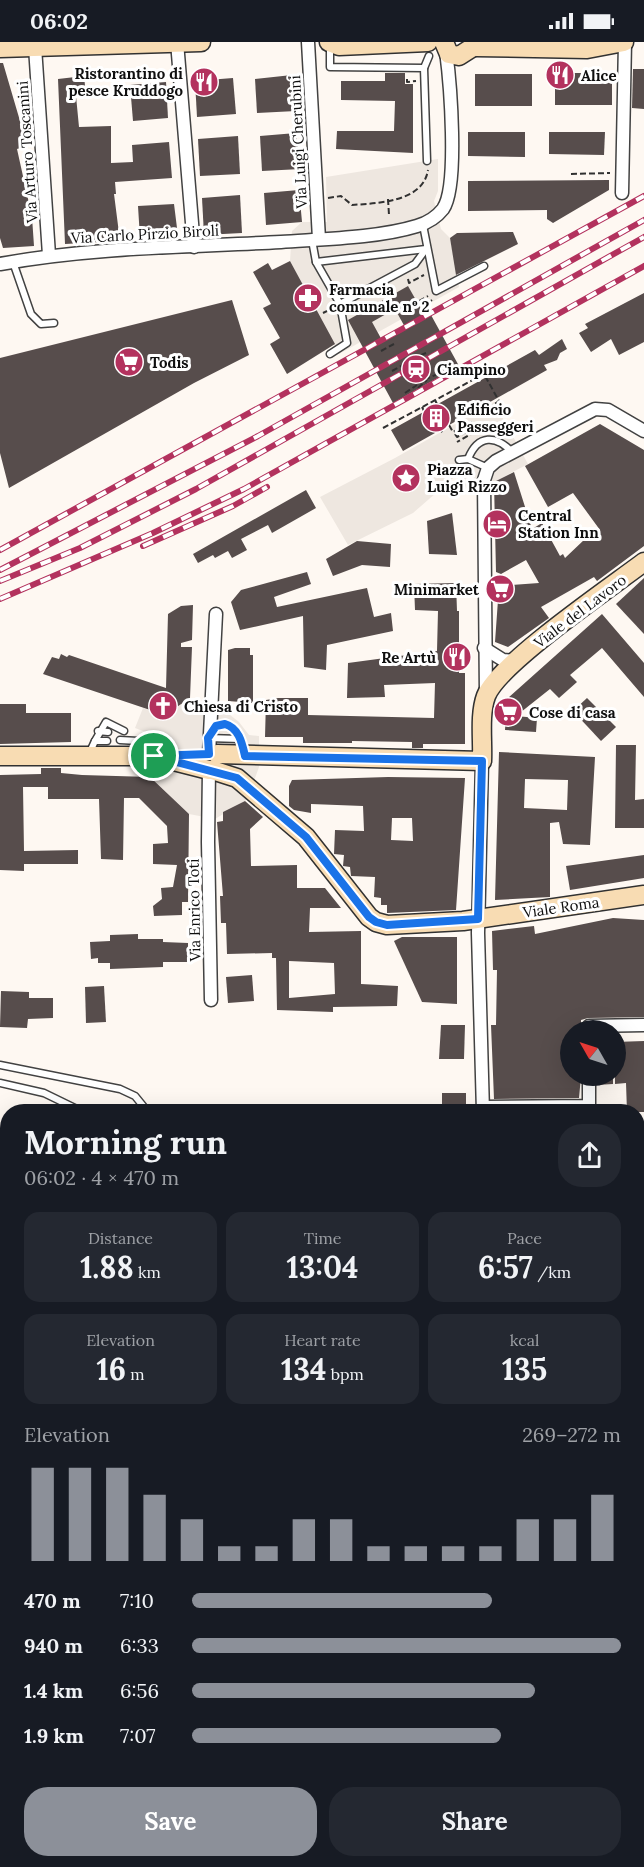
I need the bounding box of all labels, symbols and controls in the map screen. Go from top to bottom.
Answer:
text: 06:02 [30,7,88,35]
restaurant icon: Alice [544,59,576,91]
place label: Ristorantino di pesce Kruddogo [69,64,184,100]
restaurant icon: Ristorantino di pesce Kruddogo [188,66,220,98]
place label: Alice [581,66,616,85]
street label: Via Luigi Cherubini [285,75,311,210]
street label: Via Arturo Toscanini [13,80,42,225]
street label: Via Carlo Pirzio Biroli [69,221,220,247]
place label: Farmacia comunale nº 2 [329,280,430,316]
pharmacy icon: Farmacia comunale nº 2 [292,282,324,314]
supermarket icon: Todis [113,346,145,378]
place label: Todis [150,353,189,372]
station icon: Ciampino [400,353,432,385]
place label: Ciampino [437,360,506,379]
place label: Edificio Passeggeri [457,400,534,436]
building icon: Edificio Passeggeri [420,402,452,434]
place label: Piazza Luigi Rizzo [427,460,507,496]
place icon: Piazza Luigi Rizzo [390,462,422,494]
place label: Central Station Inn [518,506,599,542]
hotel icon: Central Station Inn [481,508,513,540]
street label: Viale del Lavoro [529,570,630,653]
supermarket icon: Minimarket [484,573,516,605]
place label: Minimarket [394,580,480,599]
restaurant icon: Re Artù [441,641,473,673]
place label: Re Artù [381,648,436,667]
church icon: Chiesa di Cristo [147,690,179,722]
supermarket icon: Cose di casa [492,696,524,728]
place label: Chiesa di Cristo [184,697,298,716]
place label: Cose di casa [529,703,616,722]
pin [128,730,179,781]
icon: arrive [137,739,170,772]
street label: Via Enrico Toti [184,858,204,963]
street label: Viale Roma [521,892,601,922]
north arrow [560,1020,626,1086]
map controls [560,1020,626,1086]
text: Morning run [24,1121,227,1163]
button: share [558,1124,621,1187]
text: 06:02 · 4 × 470 m [24,1165,179,1190]
text: Distance [88,1228,153,1248]
text: Time [304,1228,341,1248]
text: Pace [507,1228,542,1248]
text: 1.88 [80,1248,134,1286]
text: 13:04 [287,1248,358,1286]
text: 6:57 [478,1248,533,1286]
text: km [134,1262,161,1282]
text: /km [533,1262,571,1282]
text: Elevation [86,1330,155,1350]
text: Heart rate [284,1330,361,1350]
text: kcal [510,1330,539,1350]
text: 16 [97,1350,126,1388]
text: 134 [281,1350,327,1388]
text: 135 [502,1350,547,1388]
text: m [126,1364,144,1384]
text: bpm [327,1364,364,1384]
text: Elevation [24,1422,110,1447]
text: 269–272 m [522,1422,621,1447]
text: 470 m [24,1588,81,1613]
text: 7:10 [120,1588,154,1613]
text: 940 m [24,1633,83,1658]
text: 6:33 [120,1633,159,1658]
text: 1.4 km [24,1678,83,1703]
text: 6:56 [120,1678,159,1703]
text: 1.9 km [24,1723,84,1748]
text: 7:07 [120,1723,155,1748]
button: Save [24,1787,317,1856]
button: Share [329,1787,621,1856]

